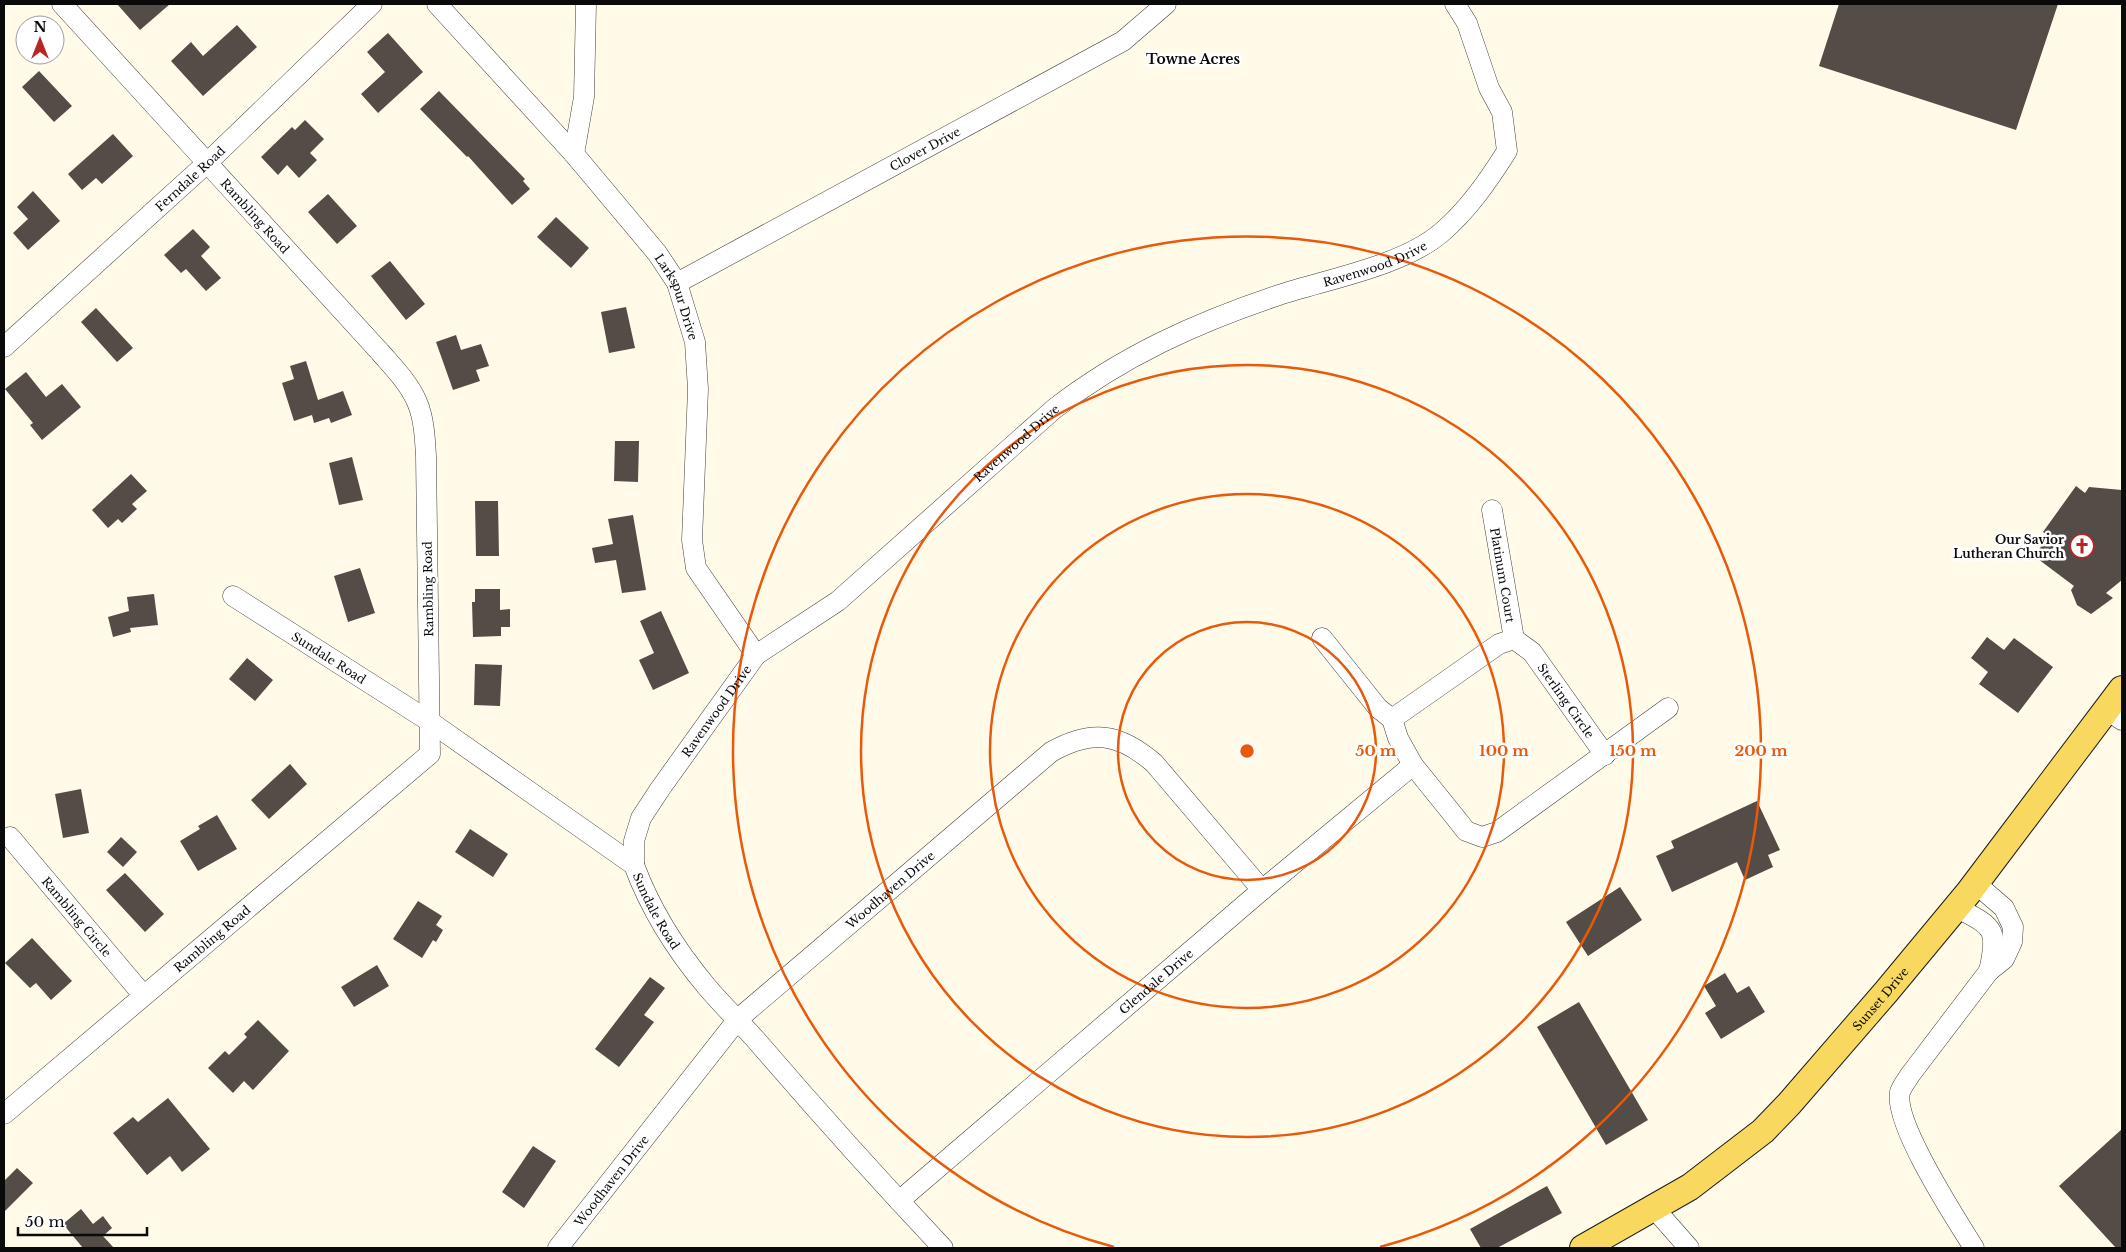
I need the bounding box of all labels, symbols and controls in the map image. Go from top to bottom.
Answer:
north arrow [15,15,65,65]
text: N [33,18,47,36]
district label: Towne Acres [1146,50,1240,68]
street label: Clover Drive [887,123,963,174]
street label: Ferndale Road [152,143,228,214]
street label: Rambling Road [217,175,293,257]
street label: Ravenwood Drive [1321,238,1429,289]
street label: Larkspur Drive [652,250,702,342]
street label: Ravenwood Drive [970,401,1062,485]
street label: Platinum Court [1488,527,1519,624]
place label: Our Savior Lutheran Church [1953,532,2064,561]
church icon: Our Savior Lutheran Church [2069,533,2095,559]
street label: Rambling Road [420,541,436,637]
street label: Sundale Road [289,628,369,686]
street label: Sterling Circle [1535,660,1598,741]
street label: Ravenwood Drive [678,662,754,760]
text: 50 m [1356,741,1397,760]
text: 100 m [1479,741,1529,760]
text: 150 m [1609,741,1657,760]
text: 200 m [1735,741,1788,760]
centre of rings [1238,742,1256,760]
street label: Woodhaven Drive [842,847,937,932]
street label: Sundale Road [630,870,683,952]
street label: Rambling Circle [39,873,115,960]
street label: Rambling Road [170,902,253,975]
street label: Glendale Drive [1116,945,1196,1017]
street label: Sunset Drive [1849,964,1911,1033]
street label: Woodhaven Drive [570,1132,652,1230]
scale bar [18,1204,146,1236]
text: 50 m [25,1212,65,1231]

